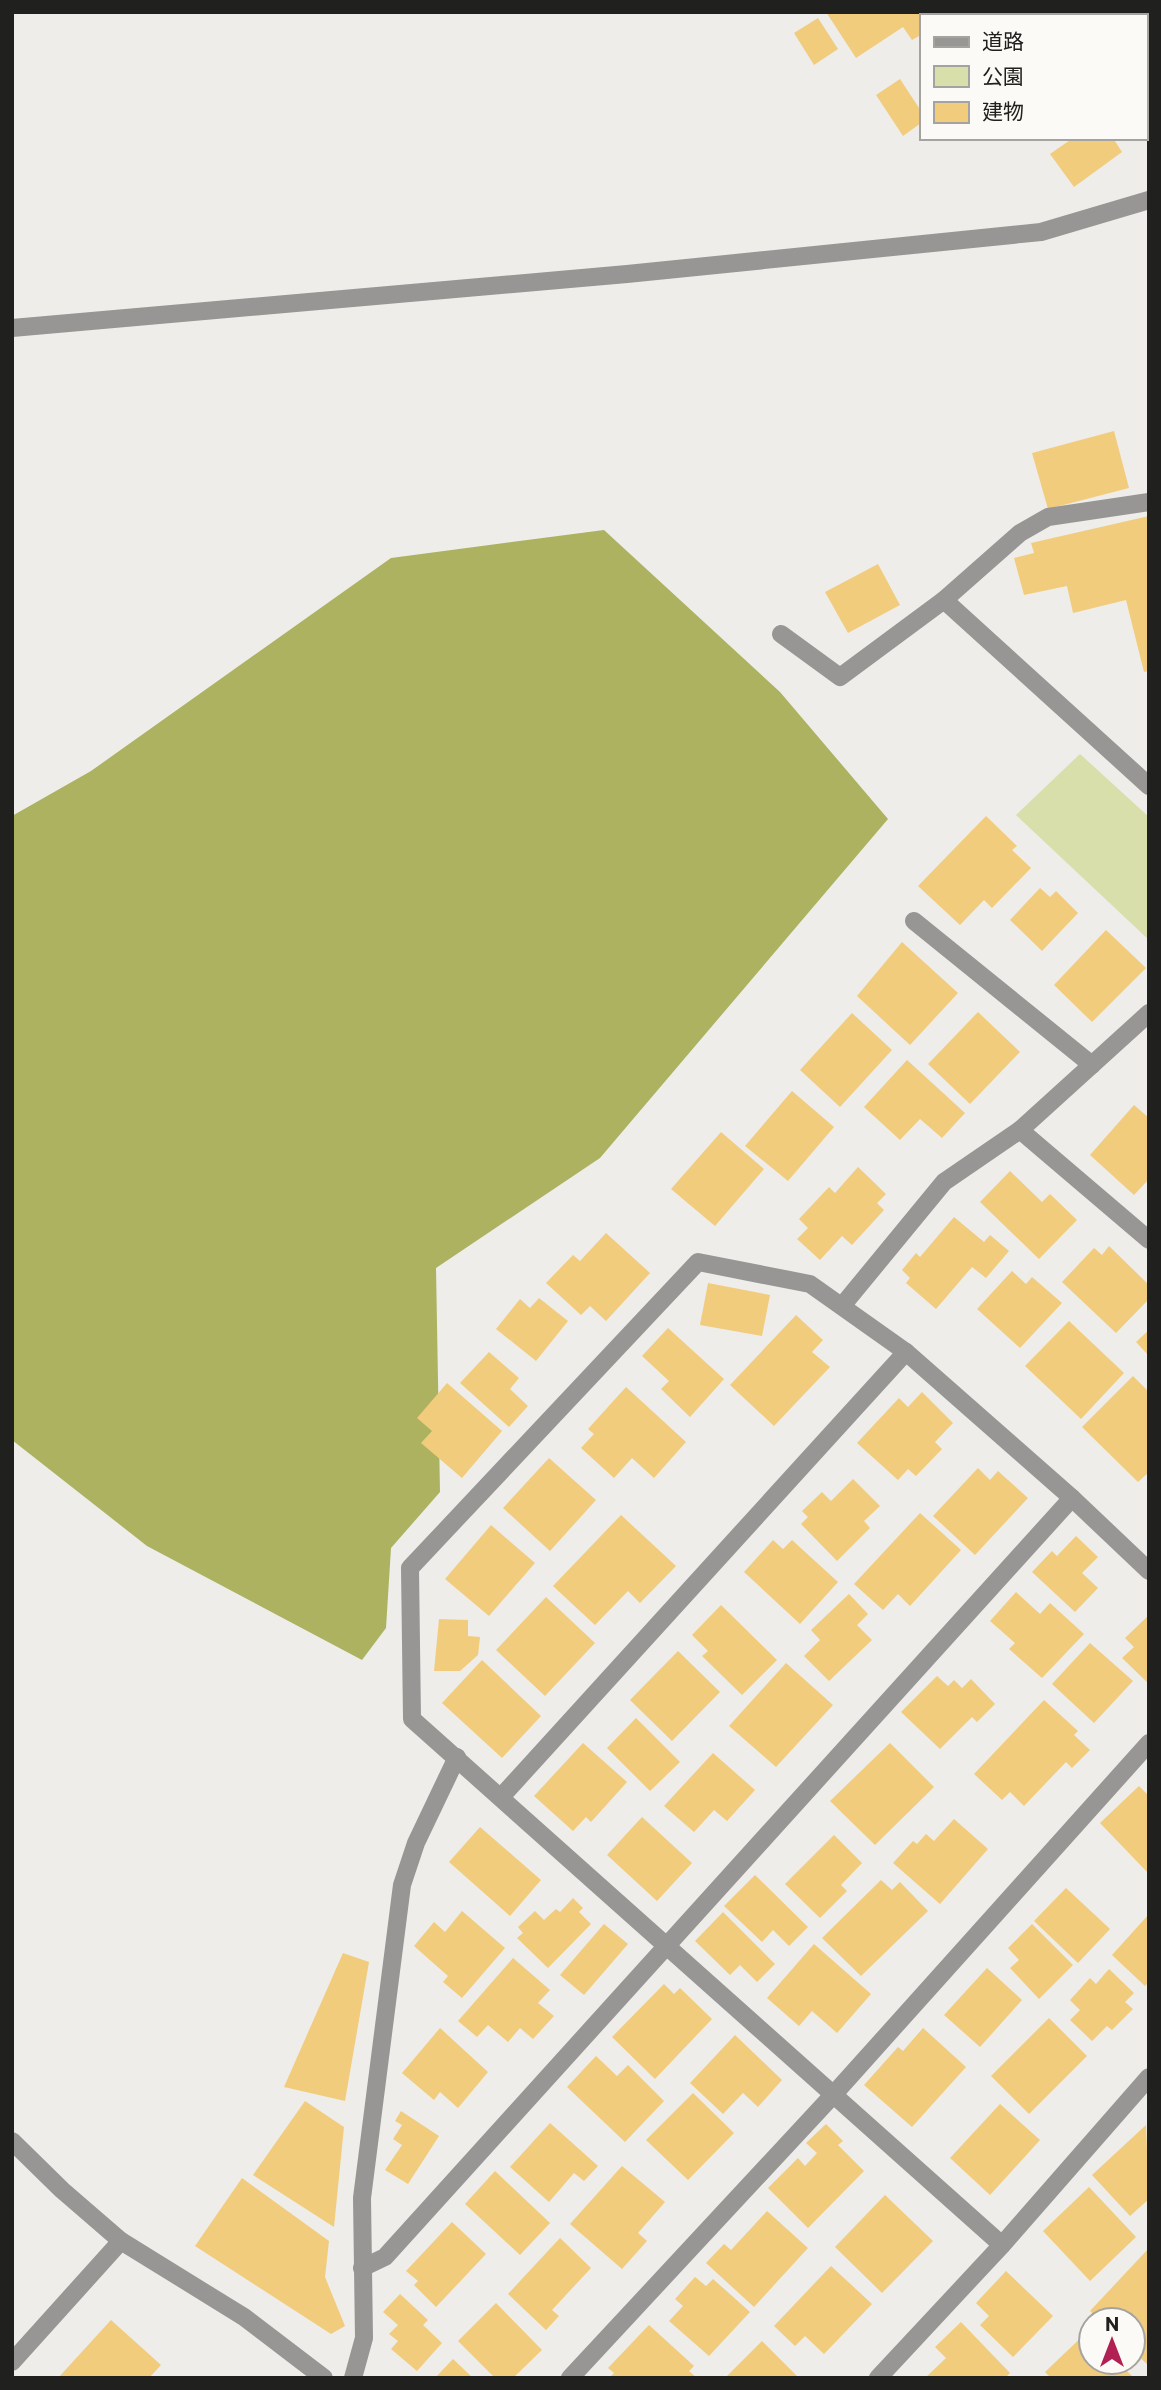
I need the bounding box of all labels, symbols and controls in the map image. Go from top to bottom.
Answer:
legend [920,14,1147,140]
text: 道路 [982,28,1024,53]
text: 公園 [982,63,1024,88]
text: 建物 [982,98,1024,123]
north arrow [1077,2306,1147,2376]
text: N [1105,2312,1119,2335]

